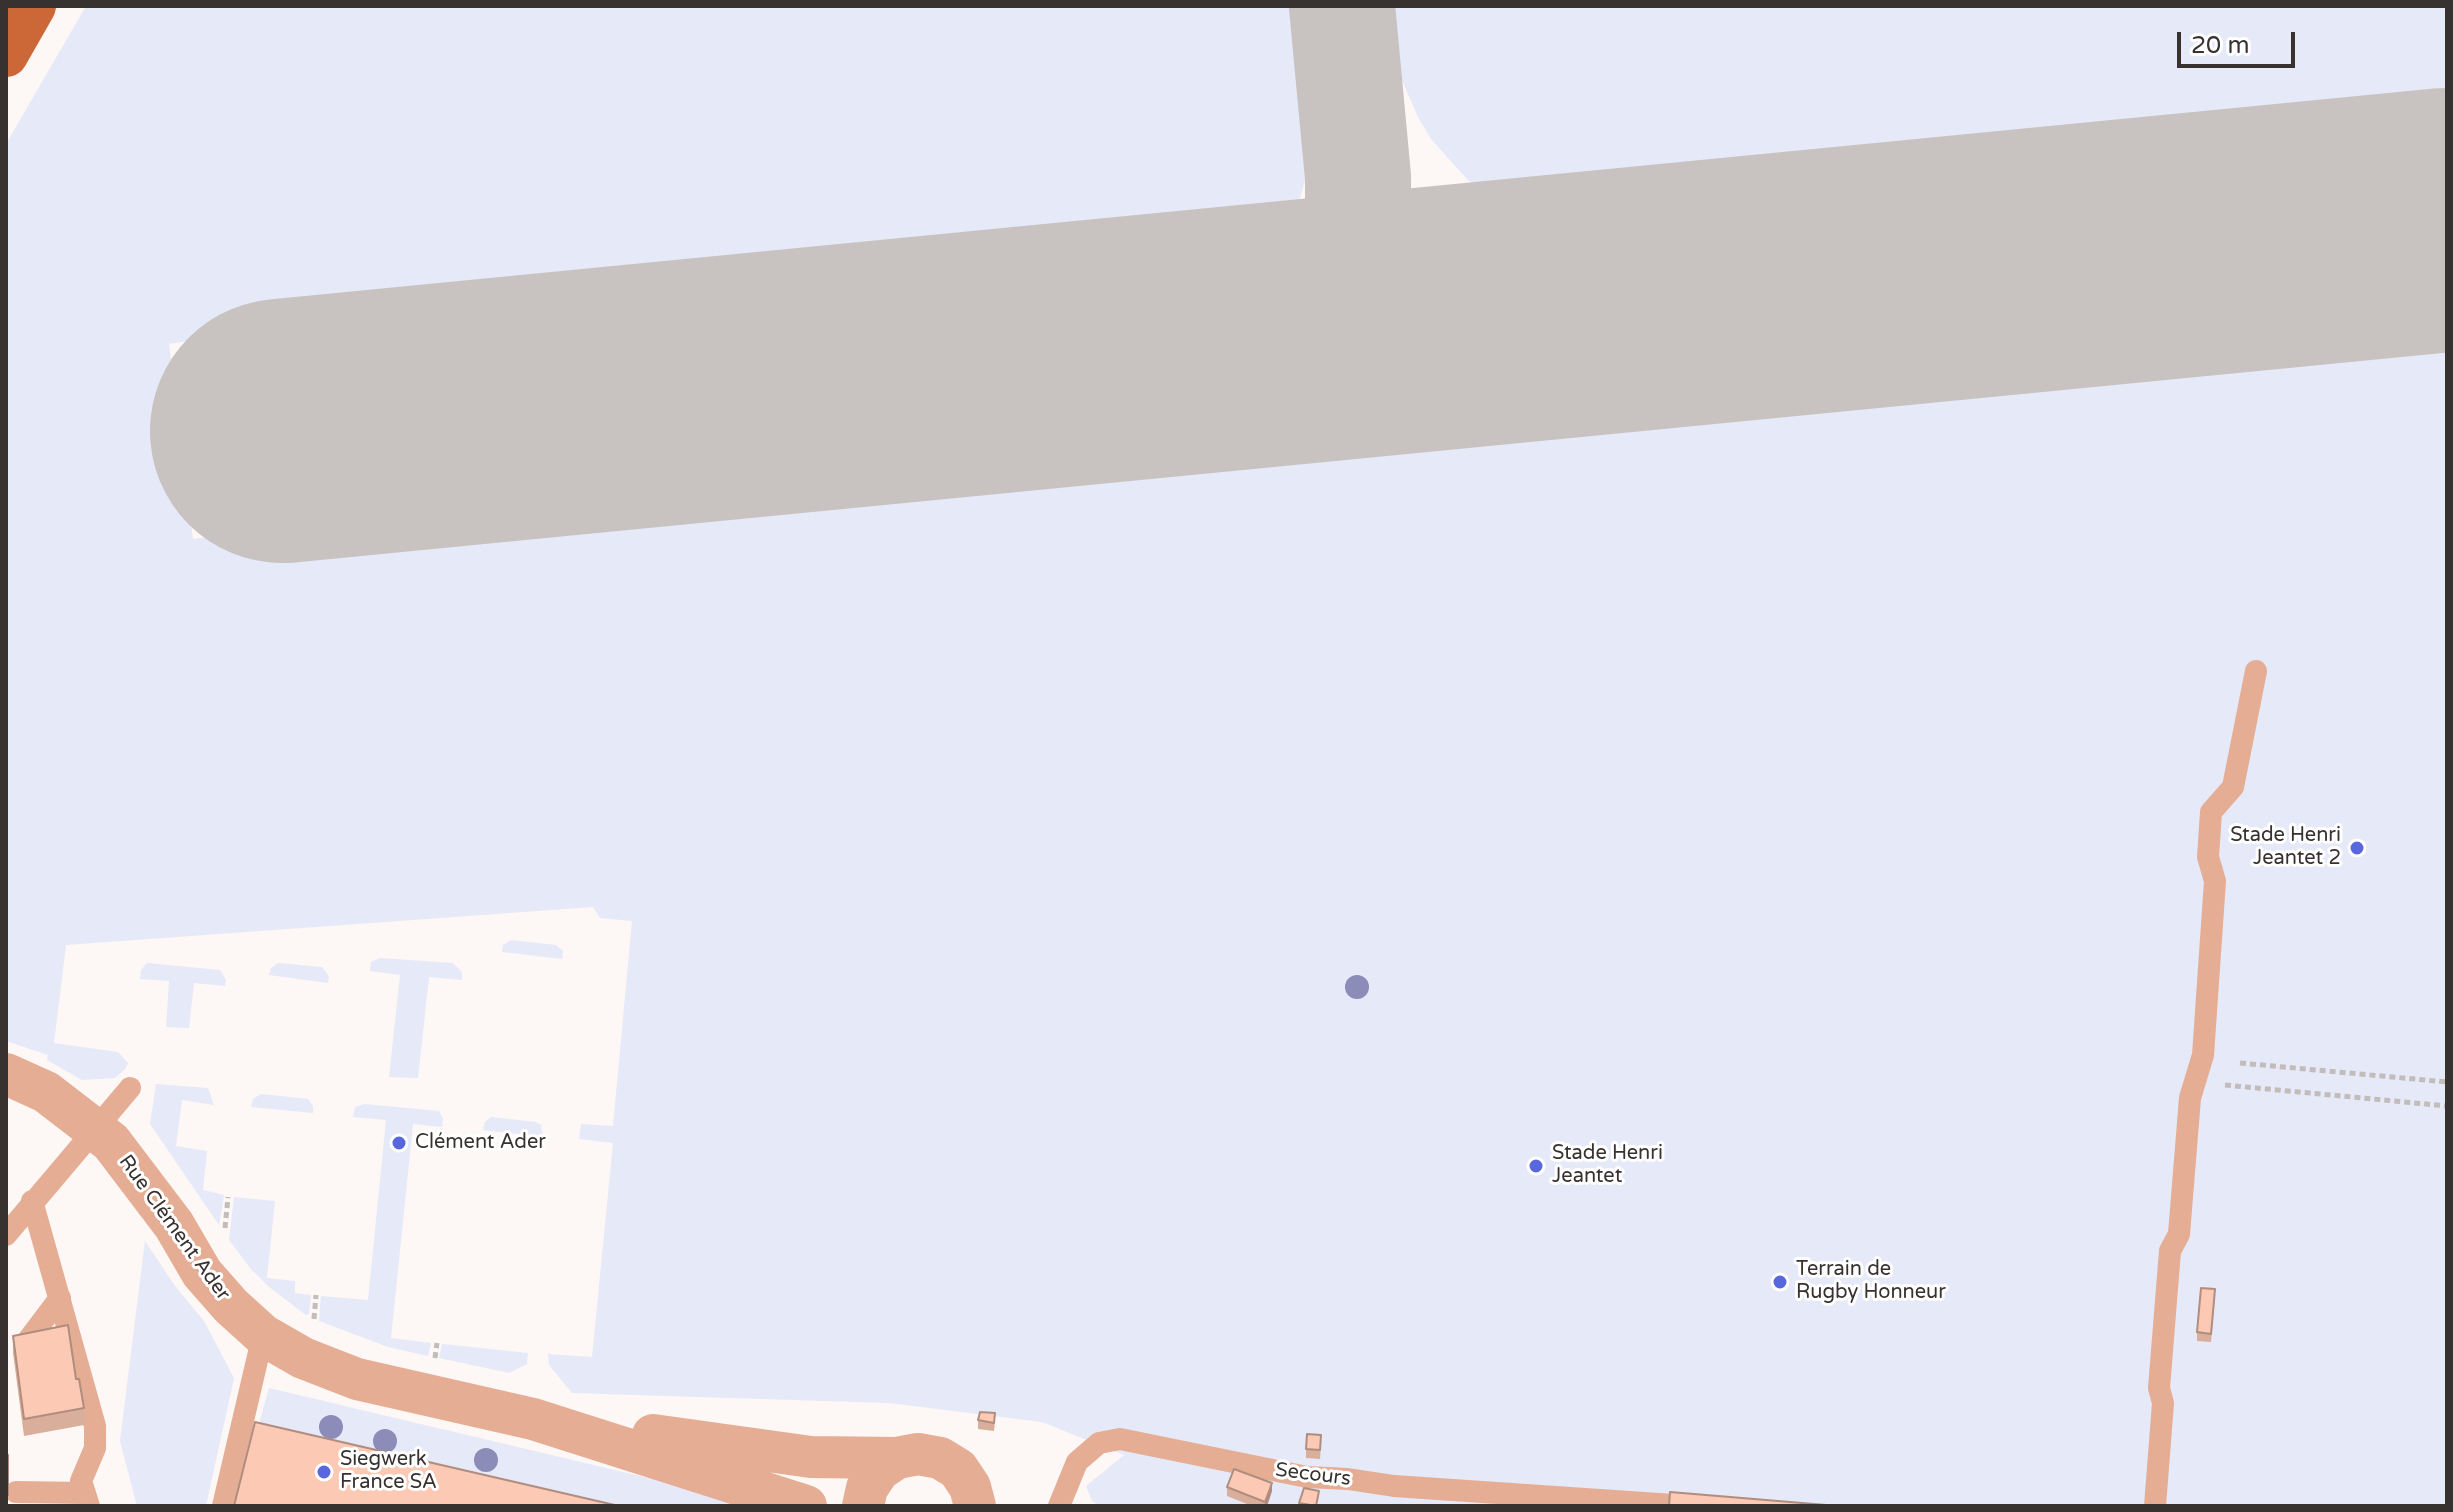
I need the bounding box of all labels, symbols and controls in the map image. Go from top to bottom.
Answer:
scale bar [2181,16,2299,66]
text: 20 m [2191,31,2249,60]
place label: Stade Henri Jeantet 2 [2230,824,2341,871]
marker: Stade Henri Jeantet 2 [2348,839,2366,857]
place label: Clément Ader [415,1131,546,1155]
marker: Clément Ader [390,1134,408,1152]
place label: Stade Henri Jeantet [1552,1142,1663,1189]
street label: Rue Clément Ader [113,1151,235,1305]
marker: Stade Henri Jeantet [1527,1157,1545,1175]
place label: Terrain de Rugby Honneur [1796,1258,1946,1305]
marker: Terrain de Rugby Honneur [1771,1273,1789,1291]
place label: Siegwerk France SA [340,1448,437,1495]
street label: Secours [1274,1458,1352,1492]
marker: Siegwerk France SA [315,1463,333,1481]

